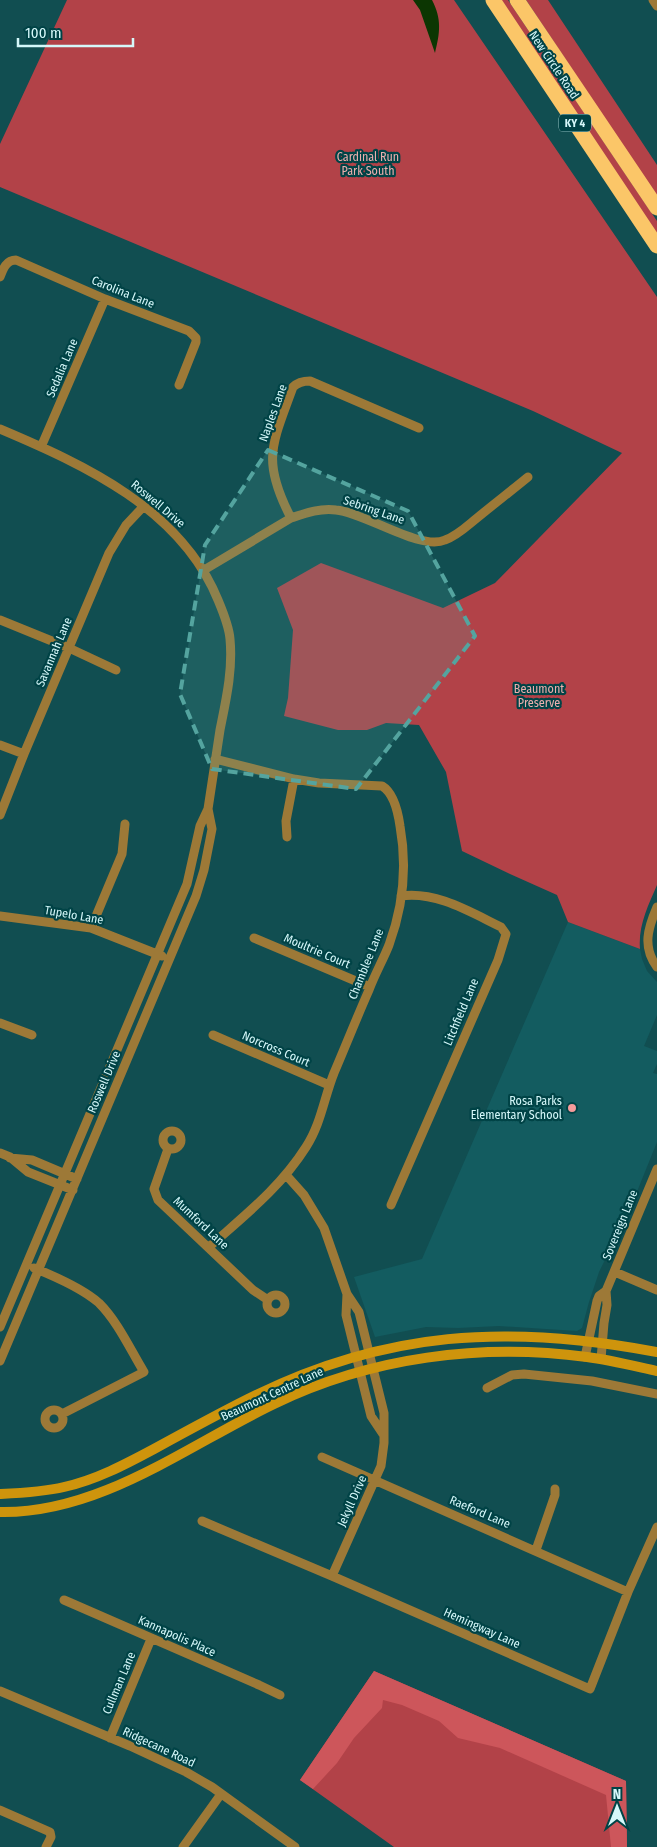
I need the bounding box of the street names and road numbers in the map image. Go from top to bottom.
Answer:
street label: New Circle Road [526,28,582,102]
road number: KY 4 [559,115,591,132]
street label: Carolina Lane [89,273,157,311]
street label: Sedalia Lane [43,337,81,399]
street label: Naples Lane [256,382,290,444]
street label: Roswell Drive [128,477,188,531]
street label: Sebring Lane [342,493,406,527]
street label: Savannah Lane [33,615,75,689]
street label: Tupelo Lane [44,903,104,927]
street label: Chamblee Lane [345,927,387,1001]
street label: Moultrie Court [282,931,352,971]
street label: Litchfield Lane [441,976,481,1048]
street label: Norcross Court [240,1028,312,1070]
street label: Roswell Drive [85,1049,123,1115]
street label: Sovereign Lane [600,1188,640,1262]
street label: Mumford Lane [170,1194,232,1252]
street label: Beaumont Centre Lane [219,1364,325,1424]
street label: Jekyll Drive [334,1473,370,1529]
street label: Raeford Lane [448,1493,513,1531]
street label: Hemingway Lane [442,1605,523,1651]
street label: Kannapolis Place [136,1613,218,1659]
street label: Cullman Lane [100,1650,138,1716]
street label: Ridgecane Road [121,1724,197,1770]

